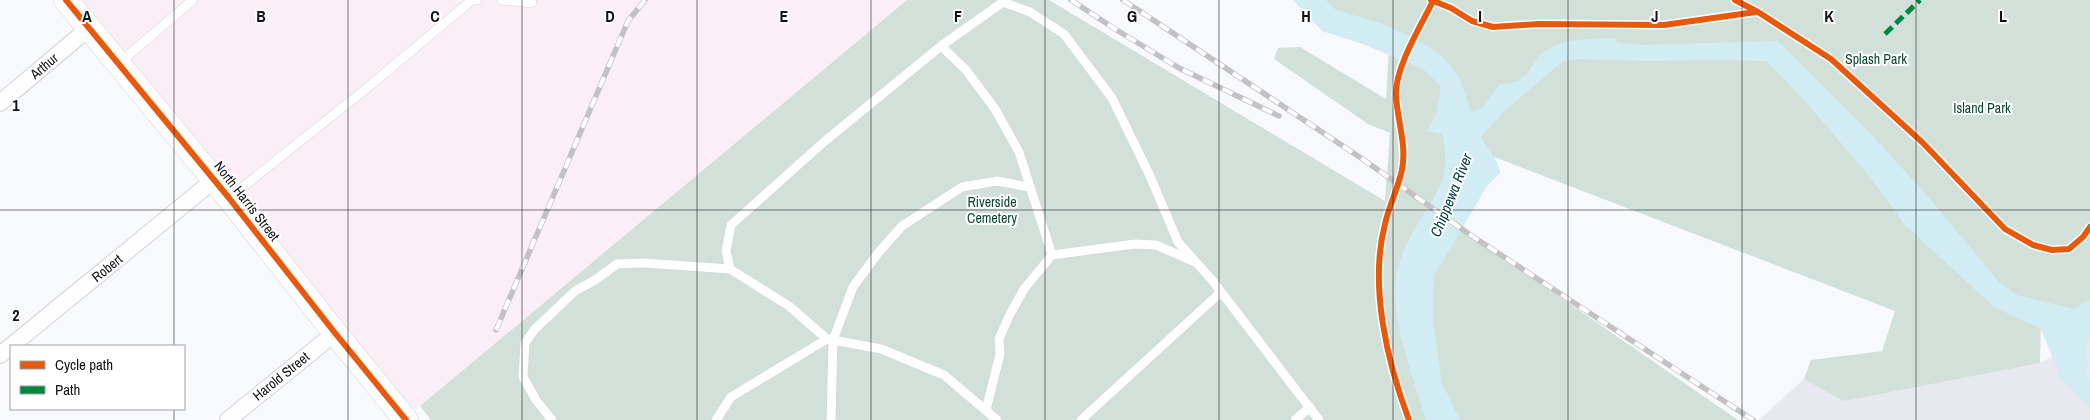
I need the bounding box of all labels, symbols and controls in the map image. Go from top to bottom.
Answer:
text: A [82,5,92,27]
text: B [256,5,266,27]
text: C [430,5,440,27]
text: D [605,5,615,27]
text: E [780,5,789,27]
text: F [954,5,962,27]
text: G [1127,5,1137,27]
text: H [1301,5,1311,27]
text: I [1478,5,1482,27]
text: J [1651,5,1659,27]
text: K [1824,5,1834,27]
text: L [1999,5,2007,27]
street label: Arthur [25,49,62,84]
park label: Splash Park [1845,50,1907,68]
text: 1 [12,94,20,116]
park label: Island Park [1953,99,2011,117]
water label: Chippewa River [1425,149,1478,240]
street label: North Harris Street [210,157,284,245]
park label: Riverside Cemetery [967,193,1017,227]
street label: Robert [88,250,126,286]
text: 2 [12,304,20,326]
legend [10,345,185,410]
street label: Harold Street [249,348,313,404]
text: Cycle path [55,354,113,375]
text: Path [55,379,80,400]

